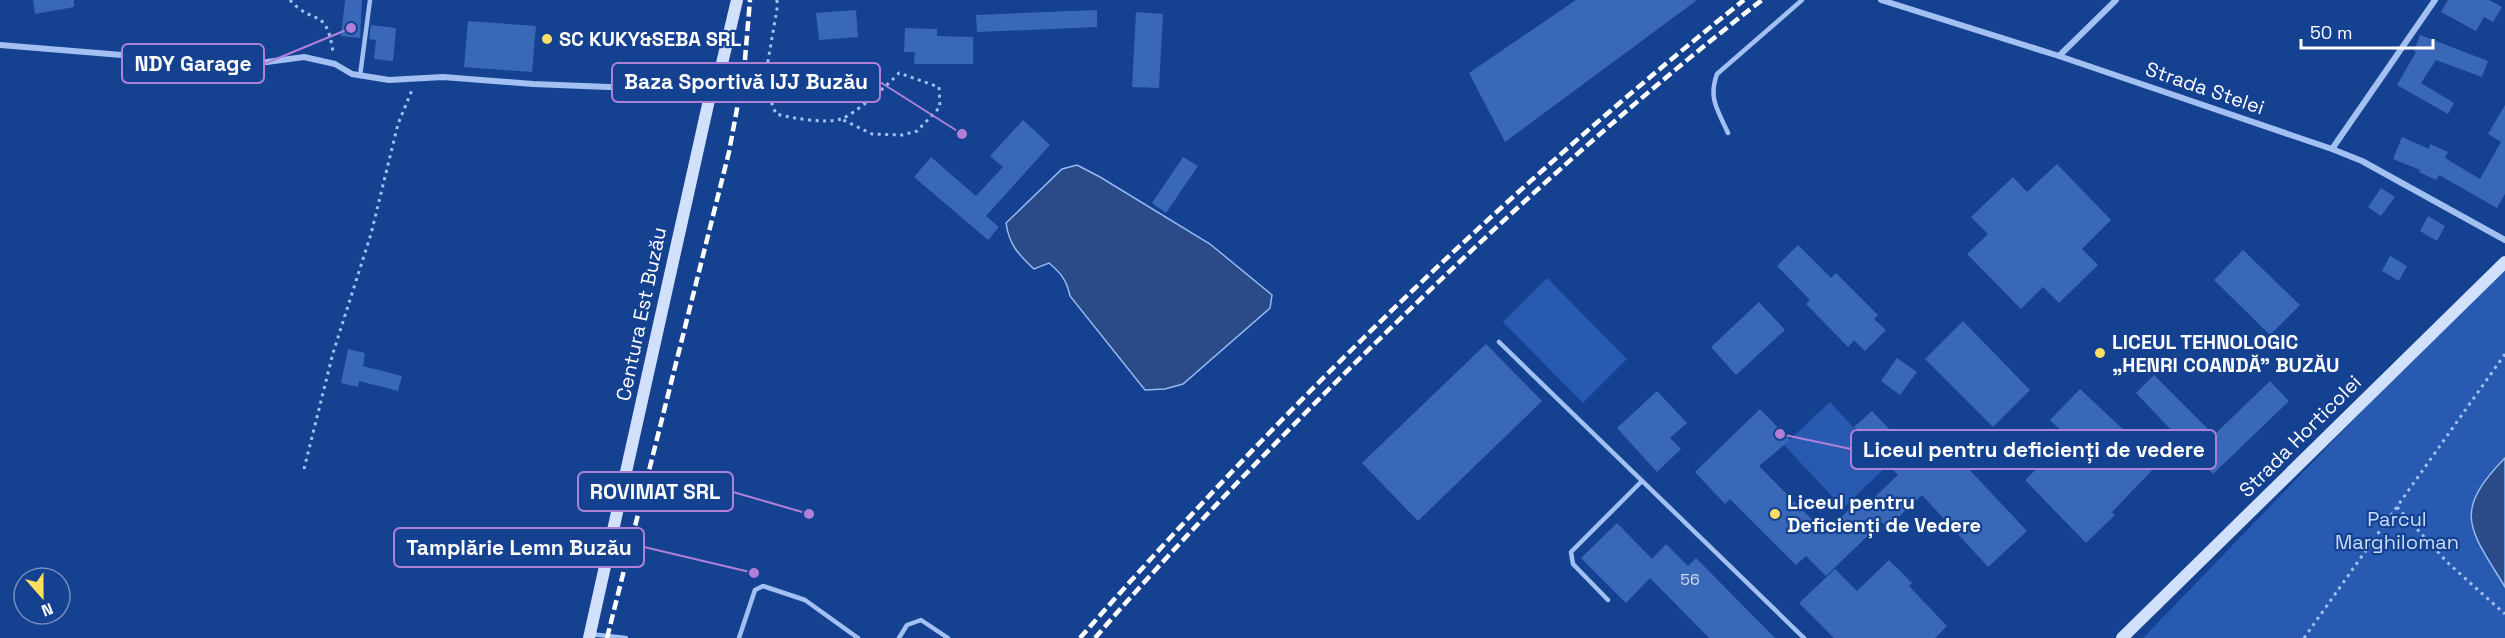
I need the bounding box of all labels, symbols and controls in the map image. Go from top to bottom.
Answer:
scale bar [2301,12,2433,50]
text: 50 m [2310,21,2352,44]
place label: SC KUKY&SEBA SRL [559,26,741,52]
marker: SC KUKY&SEBA SRL [540,32,554,46]
callout: NDY Garage [122,44,264,83]
text: NDY Garage [134,50,252,77]
street label: Strada Stelei [2142,56,2268,120]
callout: Baza Sportivă IJJ Buzău [612,63,880,102]
text: Baza Sportivă IJJ Buzău [624,68,868,95]
street label: Centura Est Buzău [610,225,672,403]
place label: LICEUL TEHNOLOGIC „HENRI COANDĂ” BUZĂU [2112,329,2339,378]
marker: LICEUL TEHNOLOGIC „HENRI COANDĂ” BUZĂU [2093,346,2107,360]
street label: Strada Horticolei [2233,369,2367,503]
callout: Liceul pentru deficienți de vedere [1851,430,2216,469]
text: Liceul pentru deficienți de vedere [1863,436,2205,464]
callout: ROVIMAT SRL [578,472,733,511]
text: ROVIMAT SRL [590,478,720,505]
place label: Liceul pentru Deficienți de Vedere [1787,489,1981,539]
park label: Parcul Marghiloman [2335,506,2459,555]
marker: Liceul pentru Deficienți de Vedere [1768,507,1782,521]
callout: Tamplărie Lemn Buzău [394,528,644,567]
text: Tamplărie Lemn Buzău [406,534,632,561]
north arrow [12,566,72,626]
house number: 56 [1680,569,1700,590]
text: N [38,598,56,621]

